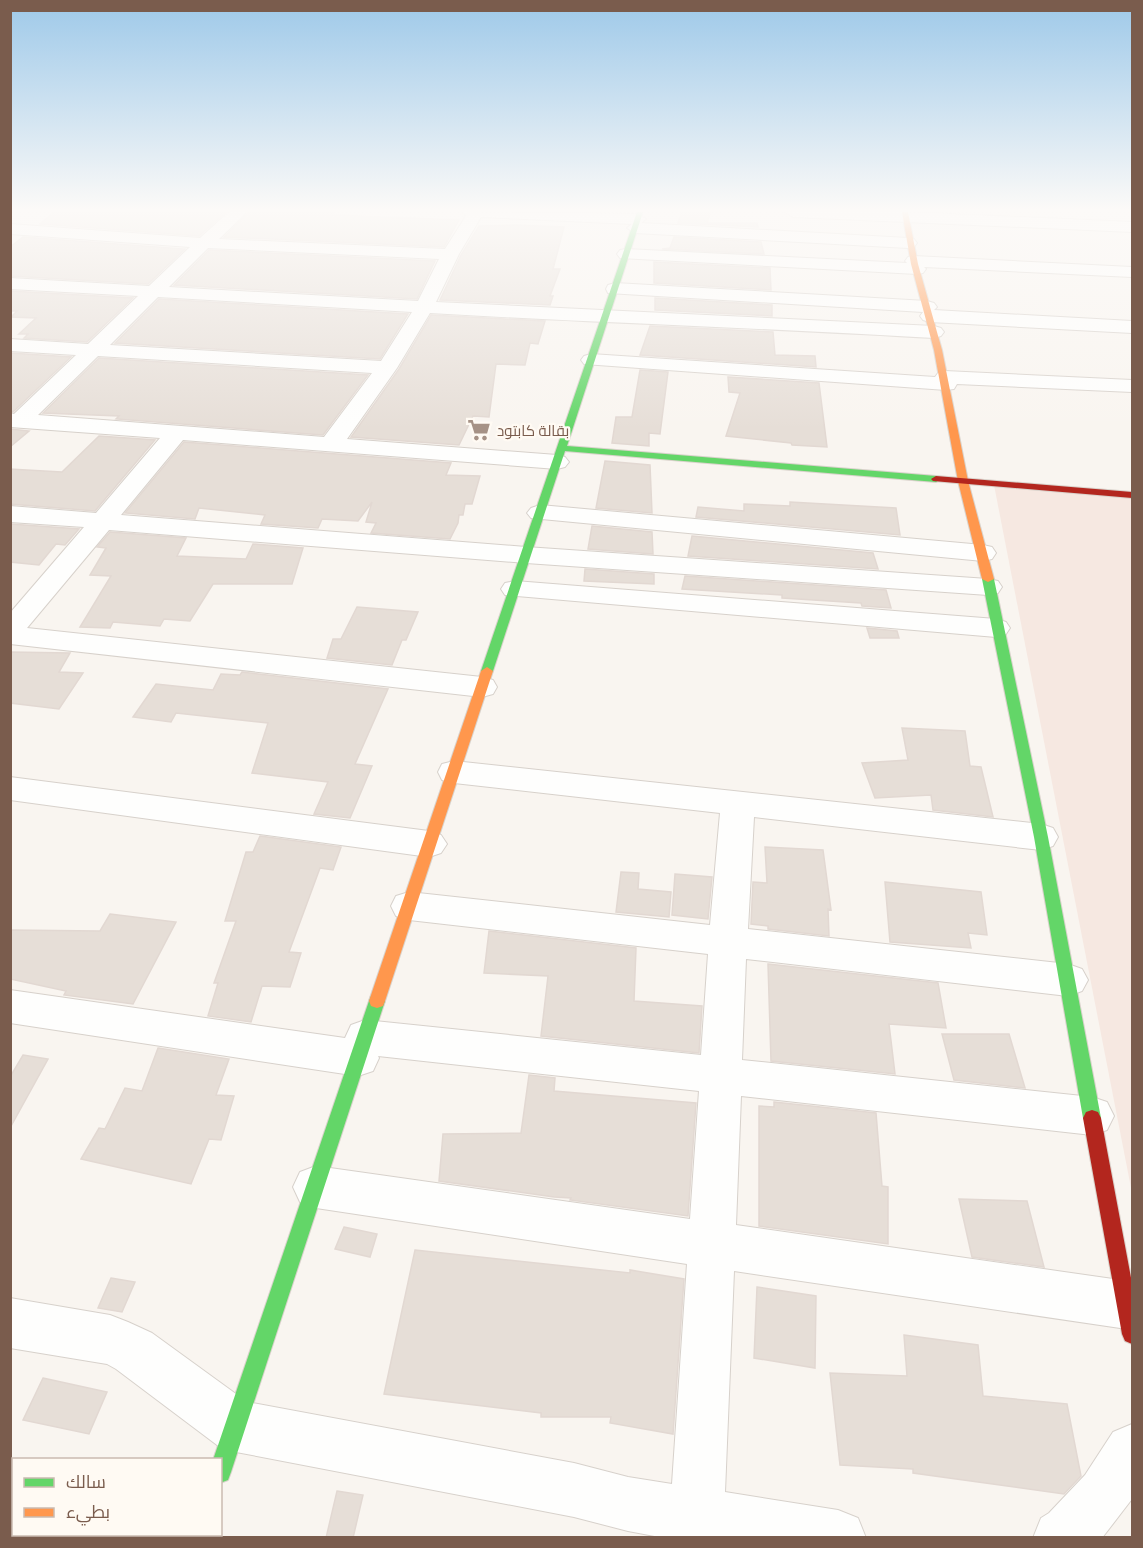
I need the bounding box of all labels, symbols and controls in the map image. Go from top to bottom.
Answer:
supermarket icon: بقالة كابتود [466,417,492,443]
place label: بقالة كابتود [497,422,569,440]
legend [12,1458,222,1536]
text: سالك [66,1471,106,1491]
text: بطيء [66,1501,110,1526]

